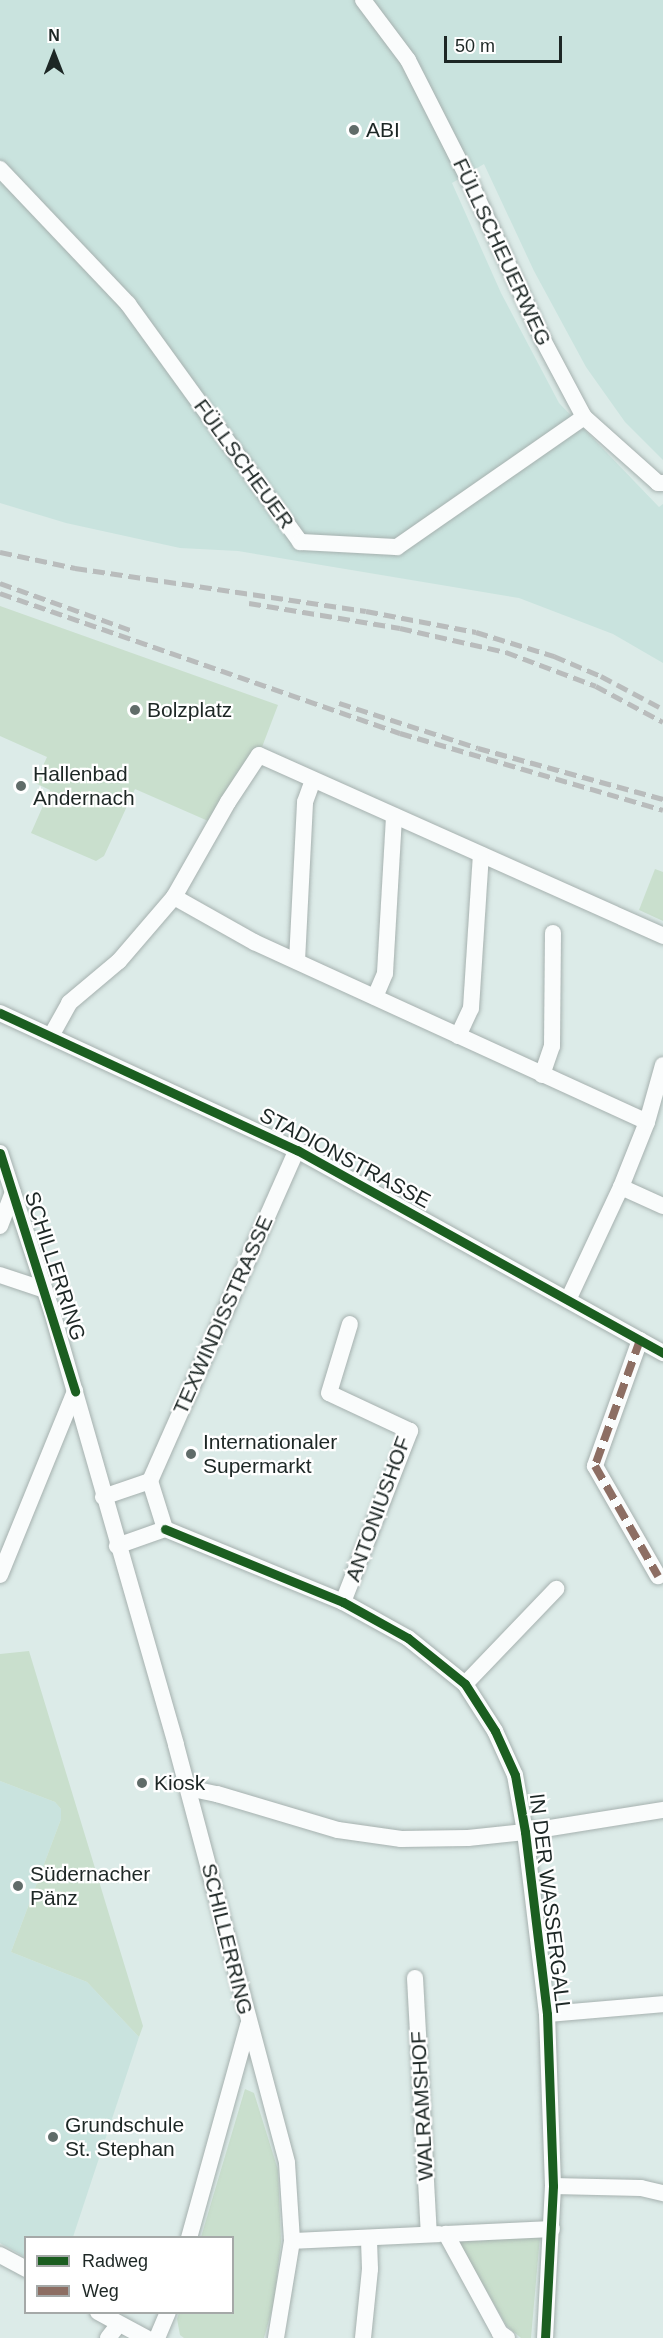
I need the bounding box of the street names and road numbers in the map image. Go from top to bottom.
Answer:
street label: FÜLLSCHEUERWEG [448,154,556,350]
street label: FÜLLSCHEUER [189,394,299,534]
street label: STADIONSTRASSE [255,1102,435,1214]
street label: SCHILLERRING [19,1188,91,1344]
street label: TEXWINDISSTRASSE [168,1212,278,1418]
street label: ANTONIUSHOF [340,1433,416,1585]
street label: IN DER WASSERGALL [524,1792,576,2014]
street label: SCHILLERRING [196,1861,258,2017]
street label: WALRAMSHOF [405,2031,439,2181]

